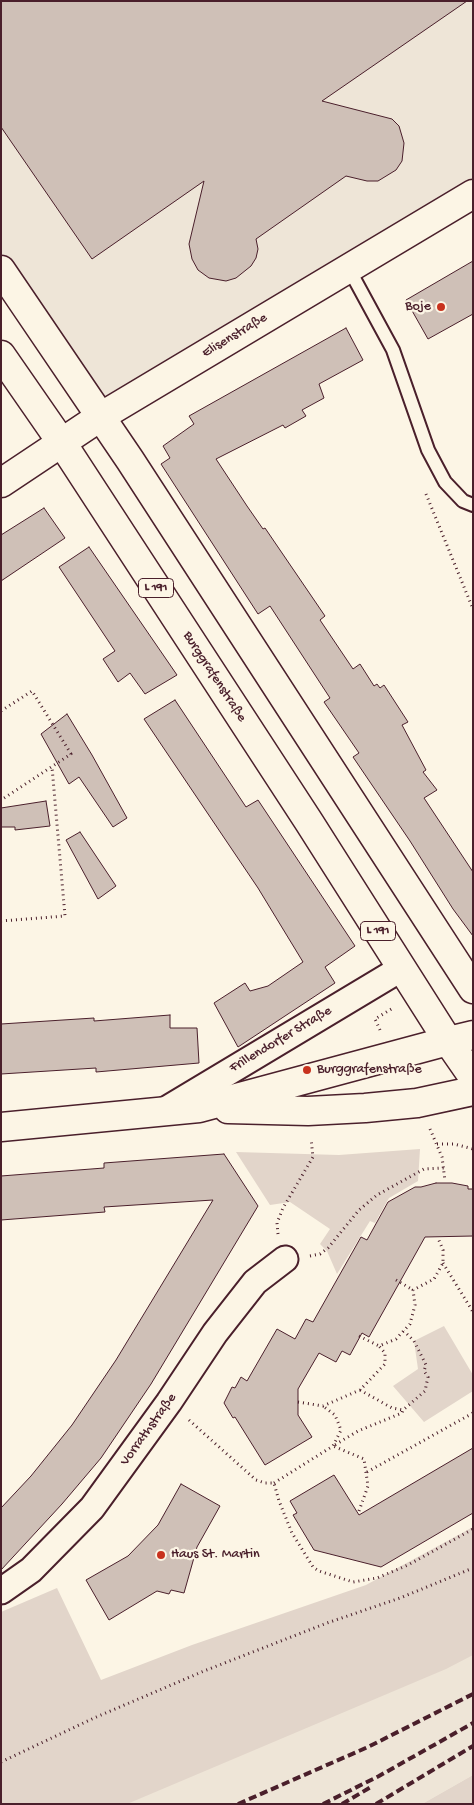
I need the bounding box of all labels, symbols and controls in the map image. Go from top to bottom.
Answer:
place label: Boje [405,299,431,315]
marker: Boje [435,301,447,313]
street label: Elisenstraße [199,310,271,362]
road number: L 191 [138,578,174,598]
street label: Burggrafenstraße [178,628,250,726]
road number: L 191 [360,921,396,940]
street label: Frillendorfer Straße [227,1003,335,1077]
place label: Burggrafenstraße [317,1062,422,1078]
marker: Burggrafenstraße [301,1064,313,1076]
street label: Vorrathstraße [117,1391,181,1469]
place label: Haus St. Martin [171,1547,260,1563]
marker: Haus St. Martin [155,1549,167,1561]

